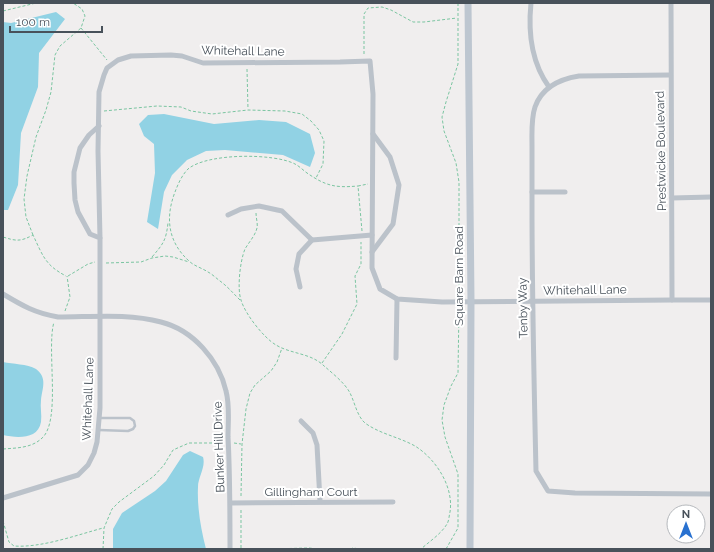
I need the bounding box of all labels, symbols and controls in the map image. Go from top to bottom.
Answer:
scale bar [10,8,102,34]
text: 100 m [16,15,50,29]
street label: Whitehall Lane [201,43,285,59]
street label: Prestwicke Boulevard [653,91,669,211]
street label: Square Barn Road [452,226,466,326]
street label: Tenby Way [515,277,531,339]
street label: Whitehall Lane [543,282,627,298]
street label: Whitehall Lane [80,357,96,441]
street label: Bunker Hill Drive [210,401,228,493]
street label: Gillingham Court [264,485,358,499]
north arrow [666,504,706,544]
text: N [682,508,690,521]

